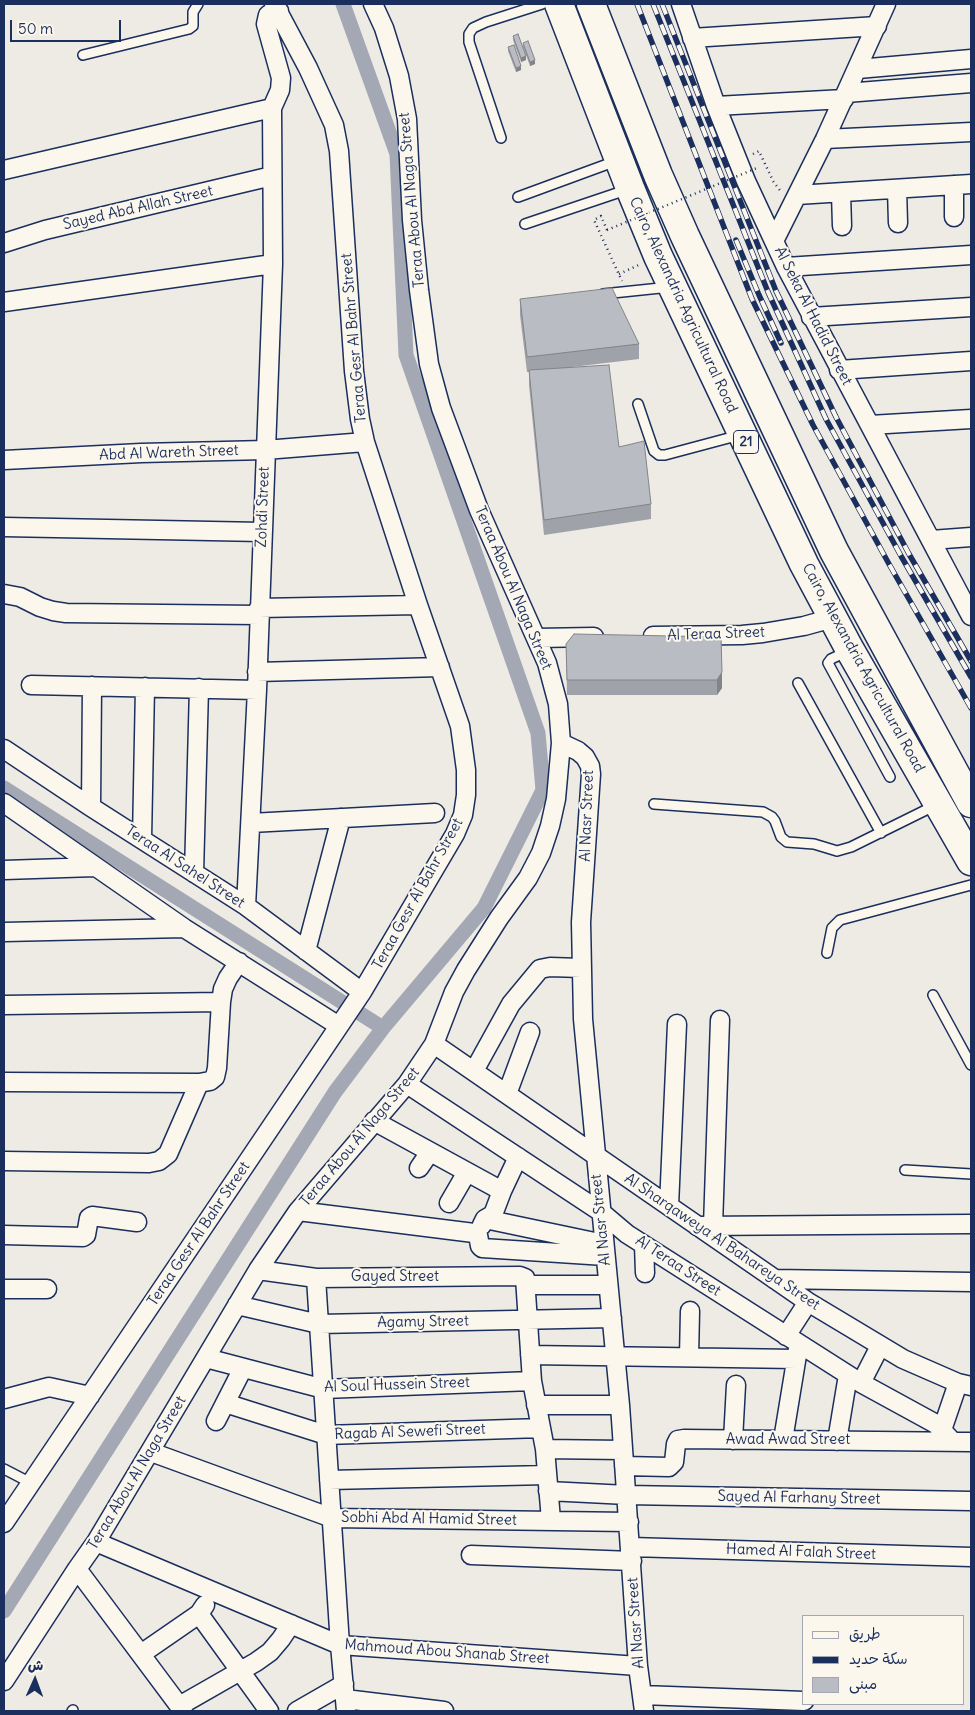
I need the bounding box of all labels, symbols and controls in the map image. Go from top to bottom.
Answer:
scale bar [12,10,124,42]
text: 50 m [18,19,53,38]
street label: Teraa Abou Al Naga Street [395,112,429,288]
street label: Sayed Abd Allah Street [61,182,215,234]
street label: Cairo, Alexandria Agricultural Road [625,194,741,416]
street label: Al Seka Al Hadid Street [770,244,856,388]
street label: Teraa Gesr Al Bahr Street [338,252,370,424]
road number: 21 [734,431,758,454]
street label: Abd Al Wareth Street [99,442,239,464]
street label: Zohdi Street [253,466,273,548]
street label: Teraa Abou Al Naga Street [470,503,556,673]
street label: Cairo, Alexandria Agricultural Road [798,560,928,776]
street label: Al Teraa Street [667,623,765,645]
street label: Al Nasr Street [576,770,598,862]
street label: Teraa Gesr Al Bahr Street [369,815,467,973]
street label: Teraa Al Sahel Street [122,822,248,912]
street label: Teraa Abou Al Naga Street [297,1064,423,1210]
street label: Teraa Gesr Al Bahr Street [144,1158,254,1310]
street label: Al Sharqaweya Al Bahareya Street [621,1170,823,1314]
street label: Al Nasr Street [587,1173,615,1267]
street label: Al Teraa Street [632,1232,724,1300]
street label: Gayed Street [351,1268,439,1286]
street label: Agamy Street [377,1312,469,1332]
street label: Al Soul Hussein Street [324,1373,470,1397]
street label: Teraa Abou Al Naga Street [84,1393,190,1553]
street label: Ragab Al Sewefi Street [334,1420,486,1444]
street label: Awad Awad Street [726,1431,850,1449]
street label: Sayed Al Farhany Street [717,1488,881,1508]
street label: Sobhi Abd Al Hamid Street [341,1508,517,1530]
street label: Hamed Al Falah Street [726,1540,876,1564]
street label: Al Nasr Street [624,1577,648,1669]
legend [802,1615,965,1705]
text: طريق [849,1624,881,1643]
street label: Mahmoud Abou Shanab Street [344,1636,550,1668]
text: سكة حديد [849,1649,908,1668]
north arrow [10,1655,60,1705]
text: ش [28,1656,44,1674]
text: مبنى [849,1674,877,1693]

